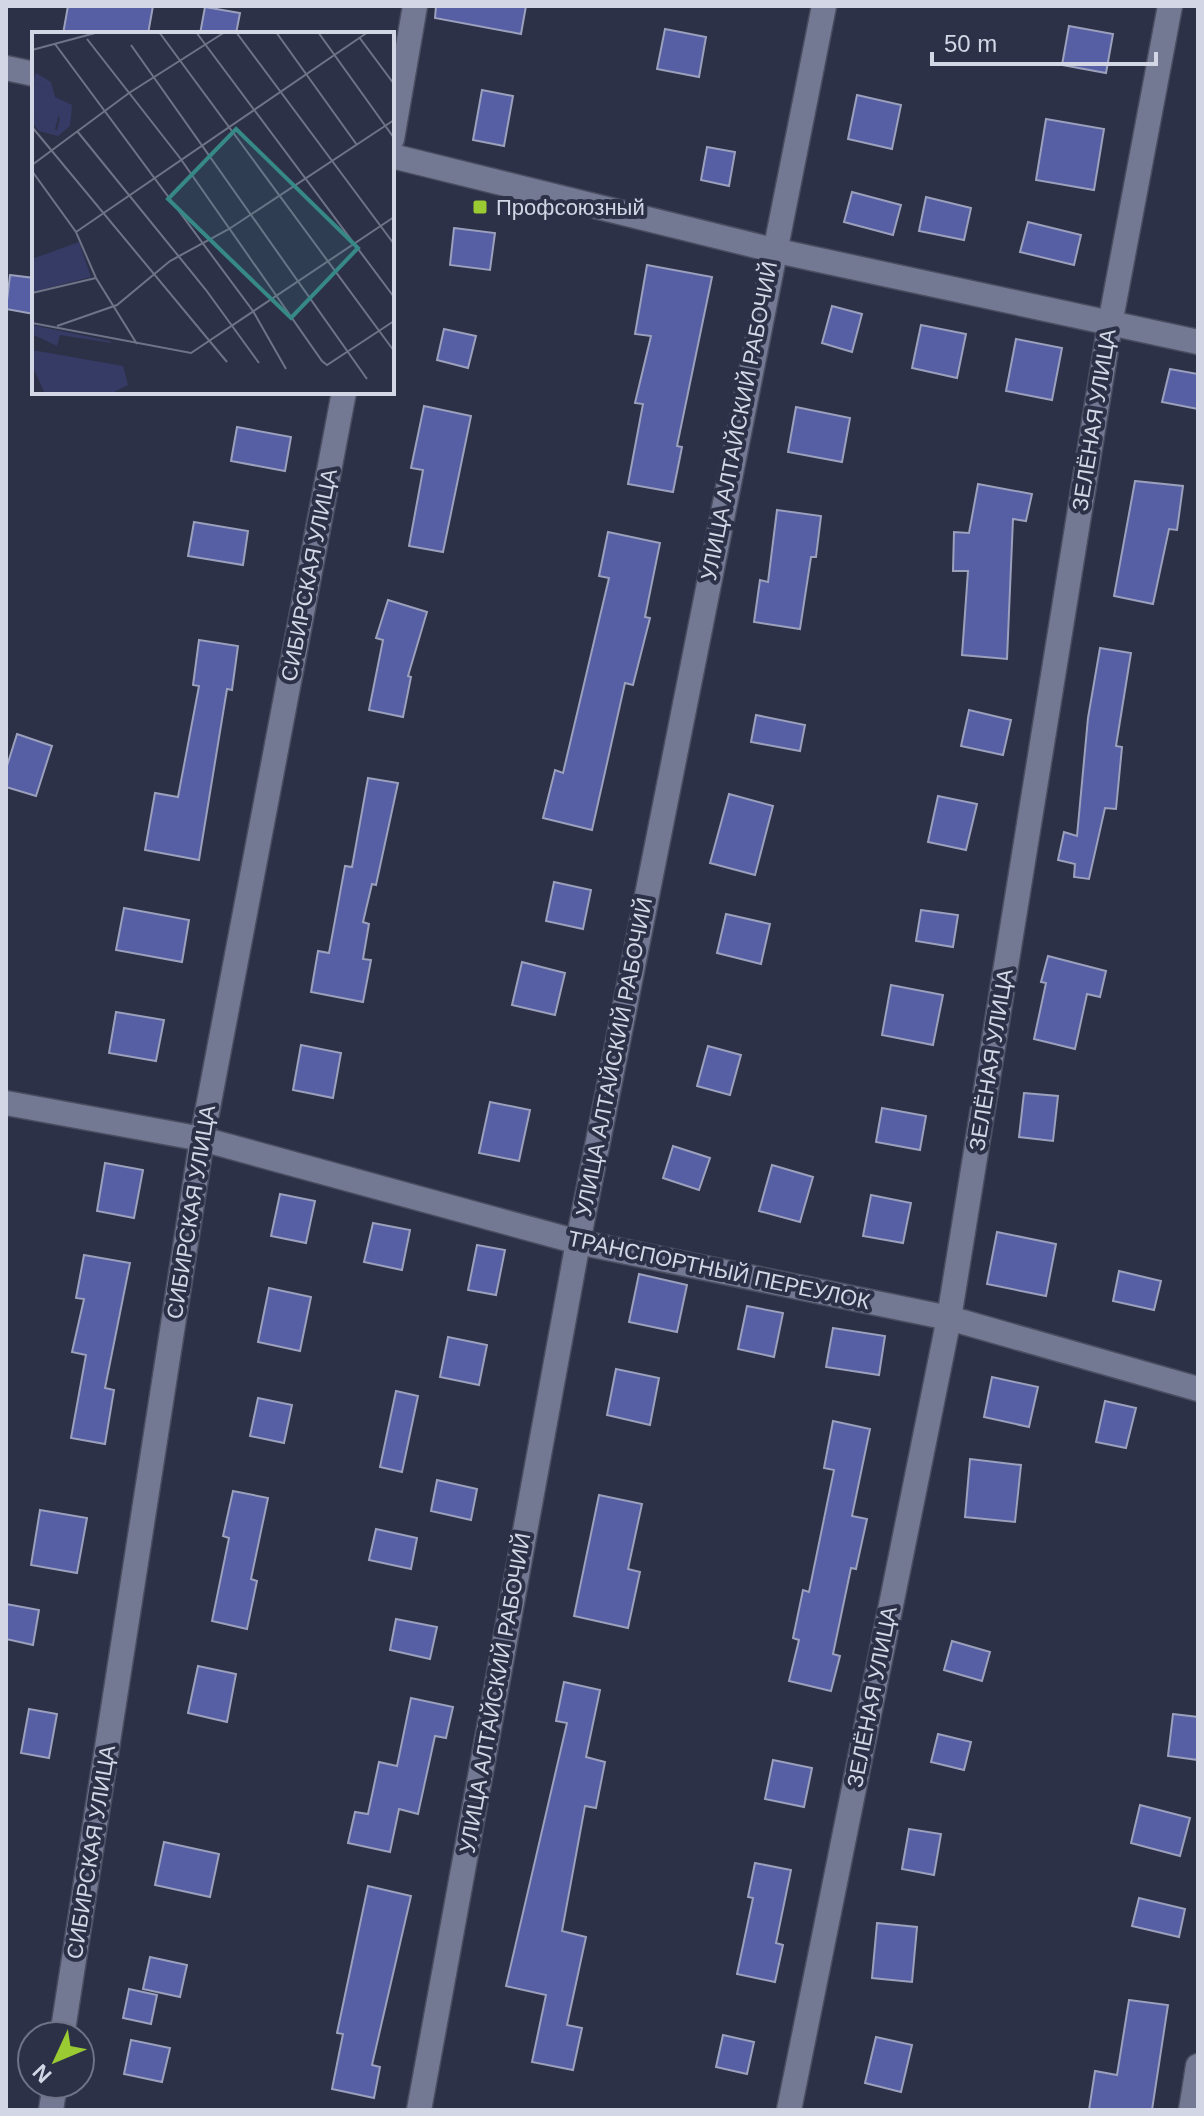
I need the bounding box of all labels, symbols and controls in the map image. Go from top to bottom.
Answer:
scale bar [932,16,1156,66]
text: 50 m [944,30,997,57]
inset map [32,32,394,394]
place label: Профсоюзный [496,195,645,220]
marker: Профсоюзный [471,198,489,216]
street label: УЛИЦА АЛТАЙСКИЙ РАБОЧИЙ [696,259,782,583]
street label: ЗЕЛЁНАЯ УЛИЦА [1067,327,1121,513]
street label: СИБИРСКАЯ УЛИЦА [276,466,342,684]
street label: УЛИЦА АЛТАЙСКИЙ РАБОЧИЙ [571,895,657,1219]
street label: ЗЕЛЁНАЯ УЛИЦА [964,967,1018,1153]
street label: СИБИРСКАЯ УЛИЦА [162,1103,220,1321]
street label: ТРАНСПОРТНЫЙ ПЕРЕУЛОК [566,1226,872,1314]
street label: УЛИЦА АЛТАЙСКИЙ РАБОЧИЙ [454,1531,536,1855]
street label: ЗЕЛЁНАЯ УЛИЦА [842,1604,902,1790]
street label: СИБИРСКАЯ УЛИЦА [62,1743,120,1961]
north arrow [16,2020,96,2100]
text: N [27,2059,56,2088]

